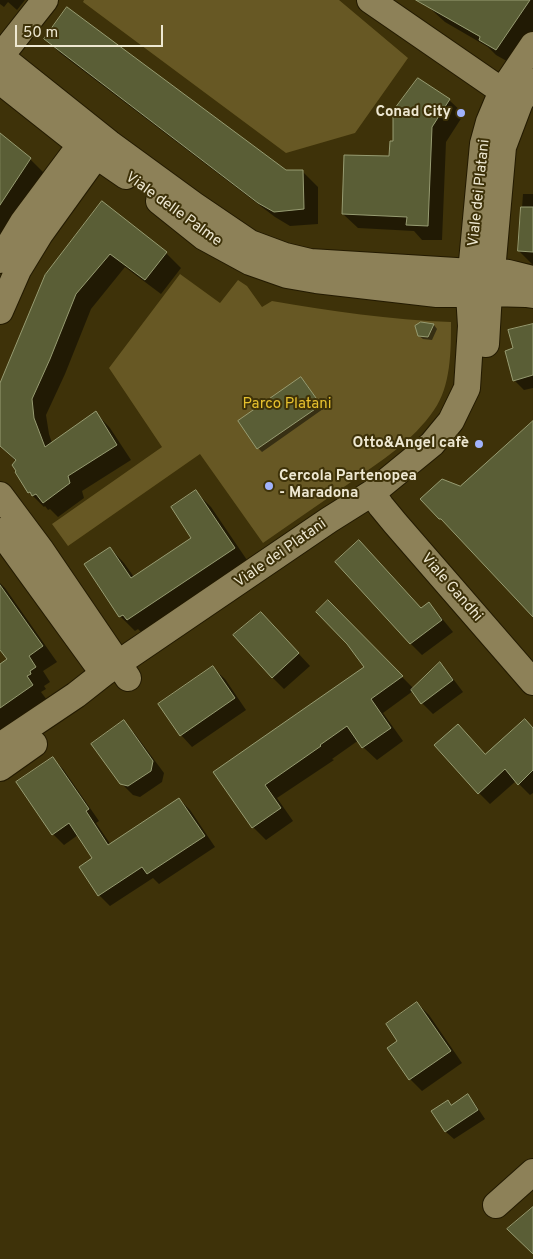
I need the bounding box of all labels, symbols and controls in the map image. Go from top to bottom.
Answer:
scale bar [18,15,165,47]
text: 50 m [23,24,58,43]
place label: Conad City [375,104,451,122]
marker: Conad City [455,107,467,119]
street label: Viale dei Platani [465,138,495,248]
street label: Viale delle Palme [121,169,225,251]
park label: Parco Platani [242,396,332,414]
place label: Otto&Angel cafè [353,435,469,453]
marker: Otto&Angel cafè [473,438,485,450]
place label: Cercola Partenopea - Maradona [279,468,417,503]
marker: Cercola Partenopea - Maradona [263,480,275,492]
street label: Viale dei Platani [232,516,330,592]
street label: Viale Gandhi [416,550,486,626]

